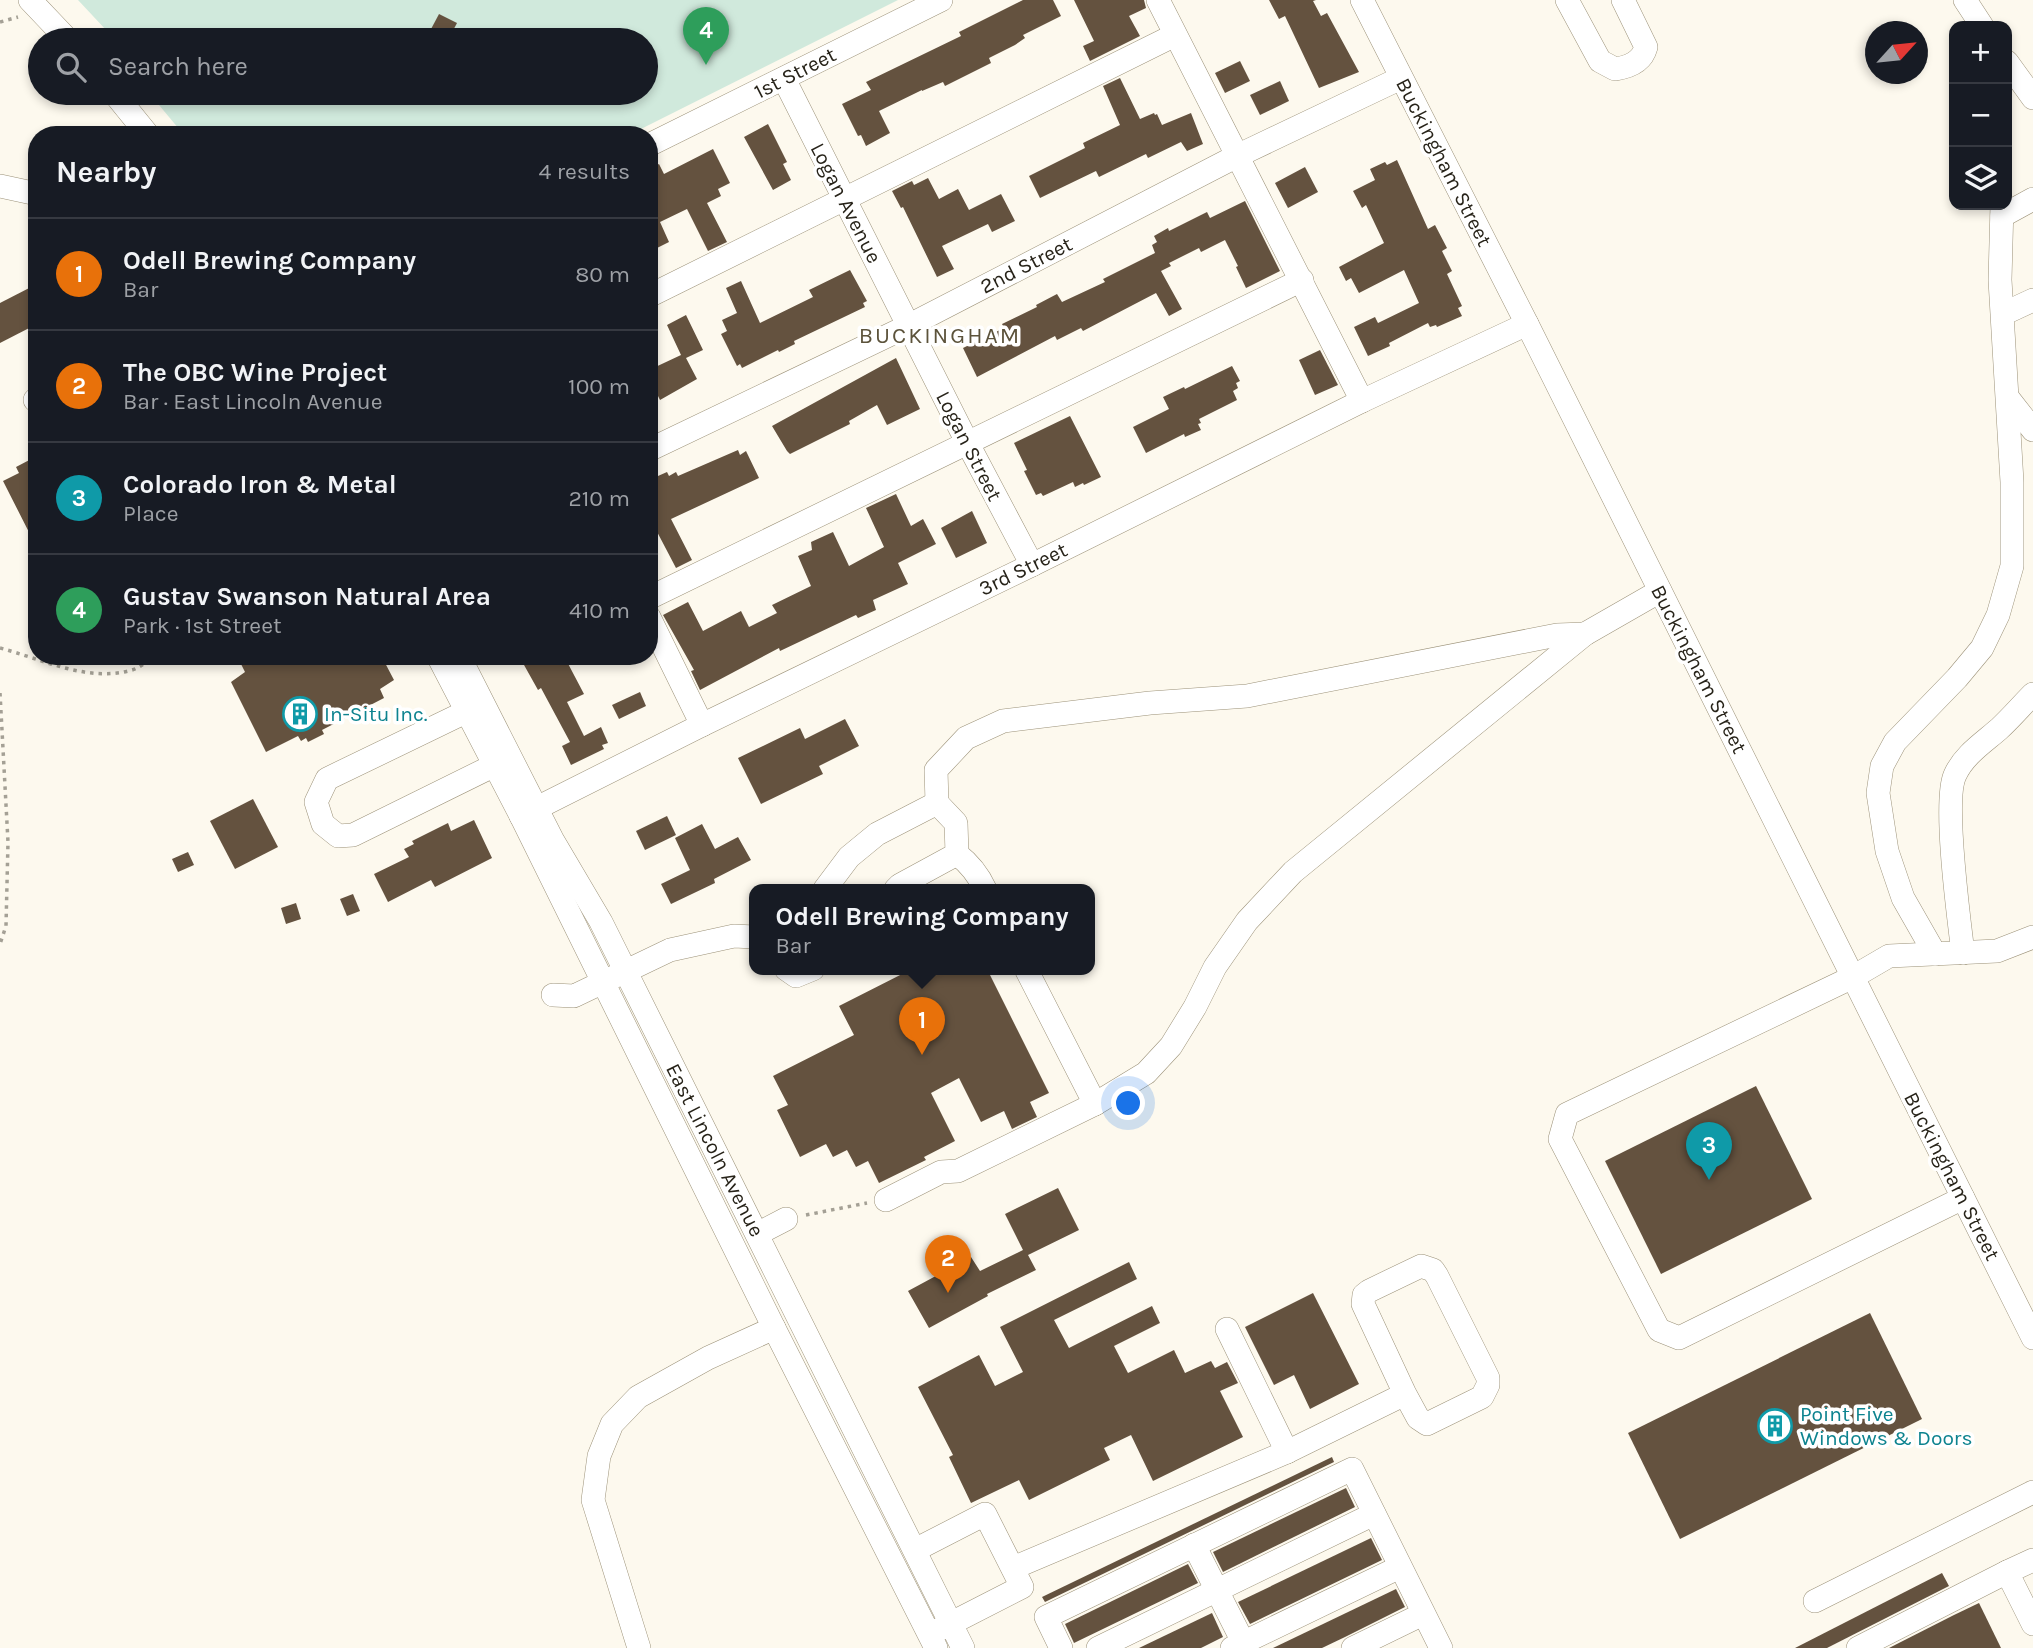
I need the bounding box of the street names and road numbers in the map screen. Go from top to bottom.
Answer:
street label: 1st Street [750,42,840,104]
street label: Buckingham Street [1391,74,1497,250]
street label: Logan Avenue [805,139,887,267]
street label: 2nd Street [976,232,1076,298]
street label: Logan Street [931,387,1007,505]
street label: 3rd Street [975,537,1071,601]
street label: Buckingham Street [1646,581,1752,757]
street label: East Lincoln Avenue [661,1059,769,1241]
street label: Buckingham Street [1899,1088,2005,1264]

